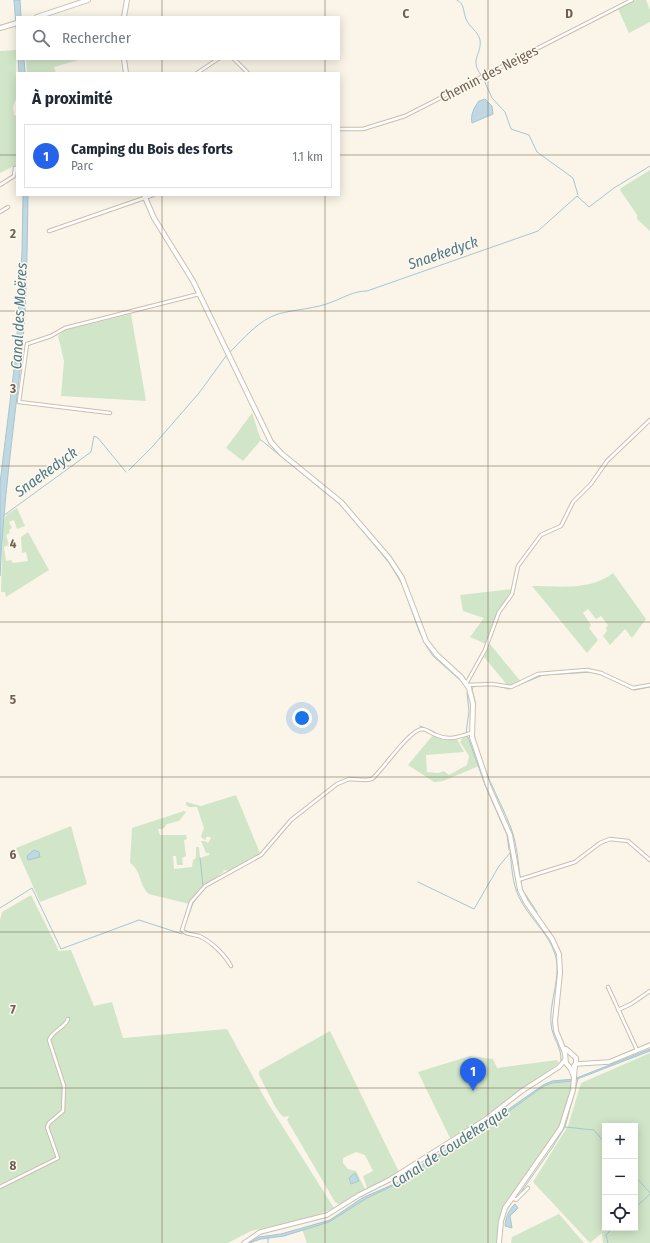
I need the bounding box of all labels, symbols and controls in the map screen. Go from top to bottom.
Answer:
text: C [403,6,410,21]
text: D [565,6,573,21]
search box [16,16,340,60]
icon: search [30,27,52,49]
text: Rechercher [62,29,131,47]
street label: Chemin des Neiges [437,42,541,106]
text: À proximité [32,88,113,109]
text: Camping du Bois des forts [71,140,233,158]
text: 1 [43,149,49,164]
text: 1.1 km [292,149,323,164]
text: Parc [71,158,93,173]
text: 2 [9,226,16,241]
water label: Snaekedyck [405,232,481,274]
water label: Canal des Moëres [7,262,31,370]
text: 3 [9,381,16,396]
water label: Snaekedyck [10,443,81,501]
text: 4 [10,536,17,551]
text: 5 [10,692,16,707]
your location [292,708,312,728]
text: 6 [10,847,17,862]
text: 7 [10,1002,16,1017]
pin: 1 [460,1058,486,1091]
water label: Canal de Coudekerque [388,1102,512,1192]
map controls [602,1123,638,1231]
button: + [602,1123,638,1159]
text: 8 [10,1158,17,1173]
button: − [602,1159,638,1195]
button: locate [602,1195,638,1231]

